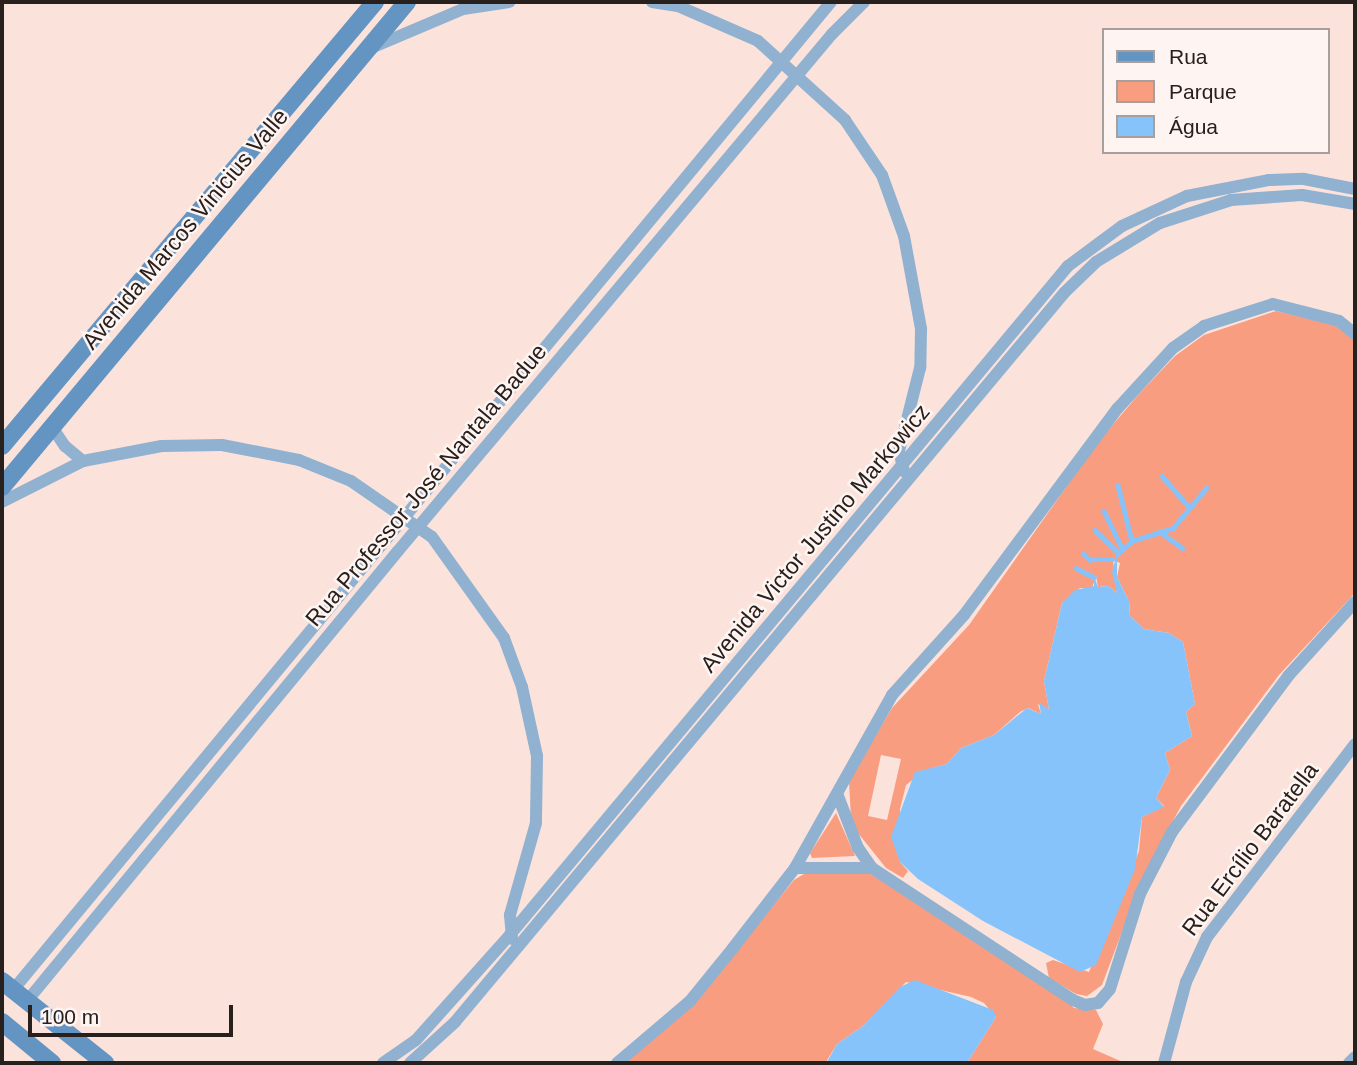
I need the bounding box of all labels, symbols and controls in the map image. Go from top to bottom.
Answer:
legend [1102,28,1329,154]
text: Rua [1169,45,1208,68]
text: Parque [1169,80,1237,103]
street label: Avenida Marcos Vinicius Valle [76,103,294,355]
text: Água [1169,115,1218,138]
street label: Rua Professor José Nantala Badue [300,338,552,632]
street label: Avenida Victor Justino Markowicz [695,398,935,678]
street label: Rua Ercílio Baratella [1176,757,1324,941]
scale bar [32,992,236,1036]
text: 100 m [41,1005,99,1028]

